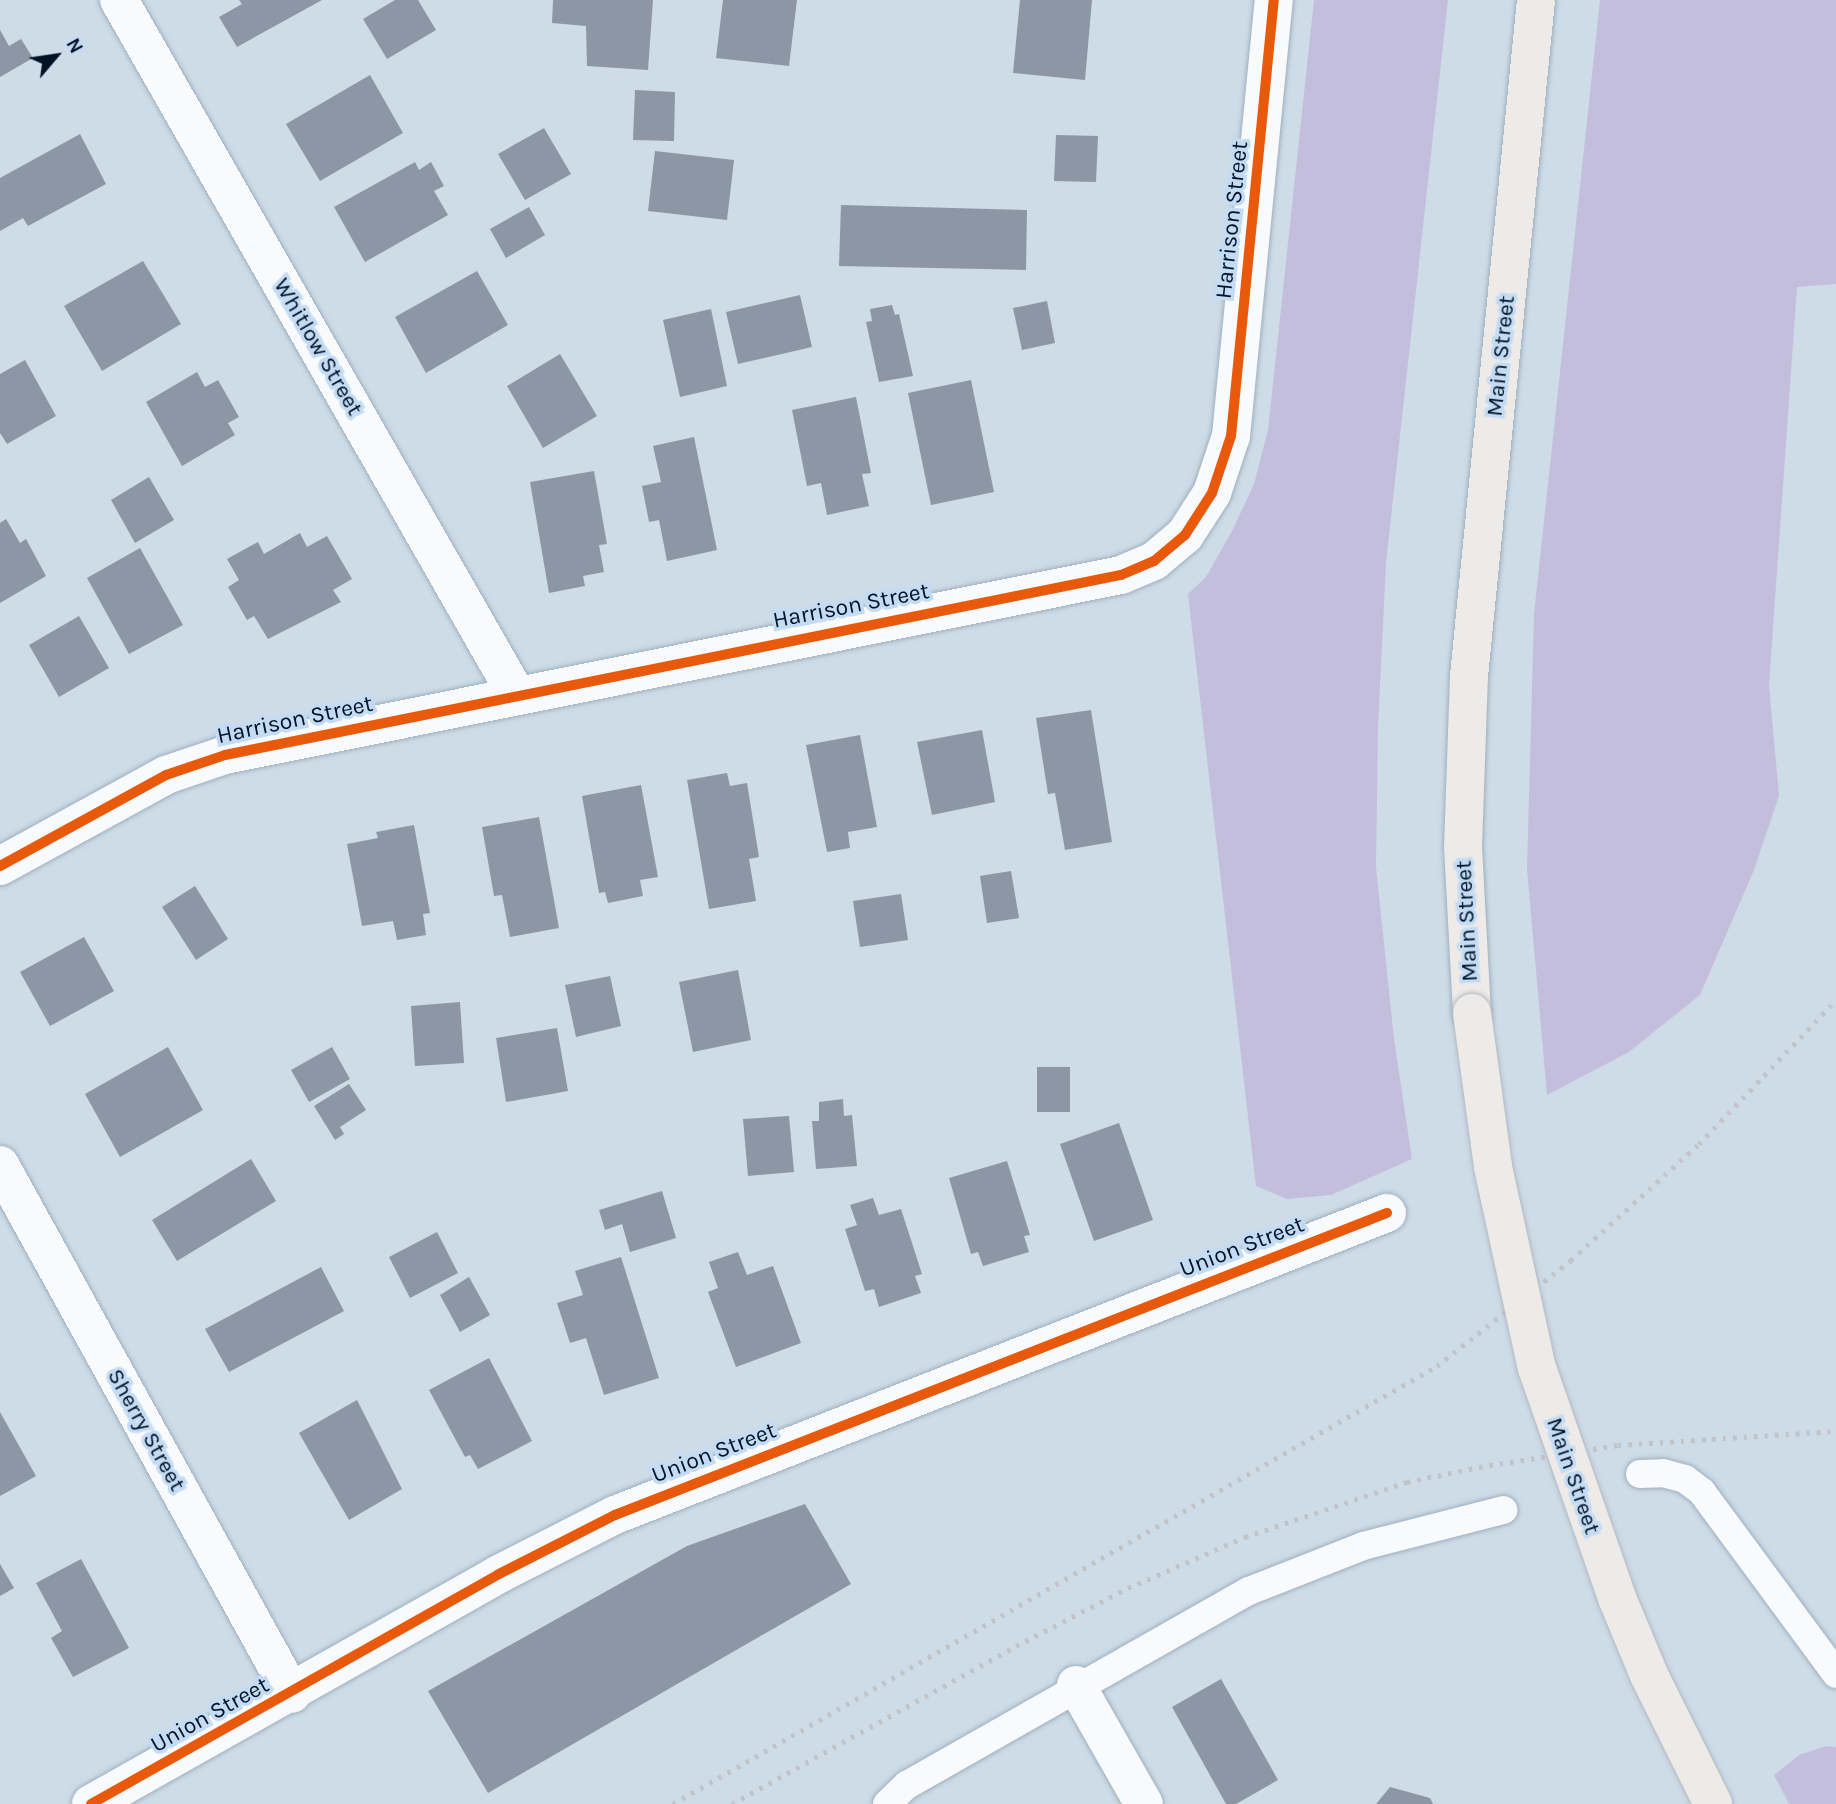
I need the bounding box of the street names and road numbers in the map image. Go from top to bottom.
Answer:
street label: Harrison Street [1210,140,1254,300]
street label: Whitlow Street [267,273,369,421]
street label: Main Street [1481,294,1521,418]
street label: Harrison Street [770,577,932,635]
street label: Harrison Street [215,690,375,750]
street label: Main Street [1450,860,1484,982]
street label: Union Street [1176,1211,1308,1283]
street label: Sherry Street [101,1364,191,1496]
street label: Main Street [1540,1414,1606,1538]
street label: Union Street [648,1417,780,1489]
street label: Union Street [146,1671,274,1759]

